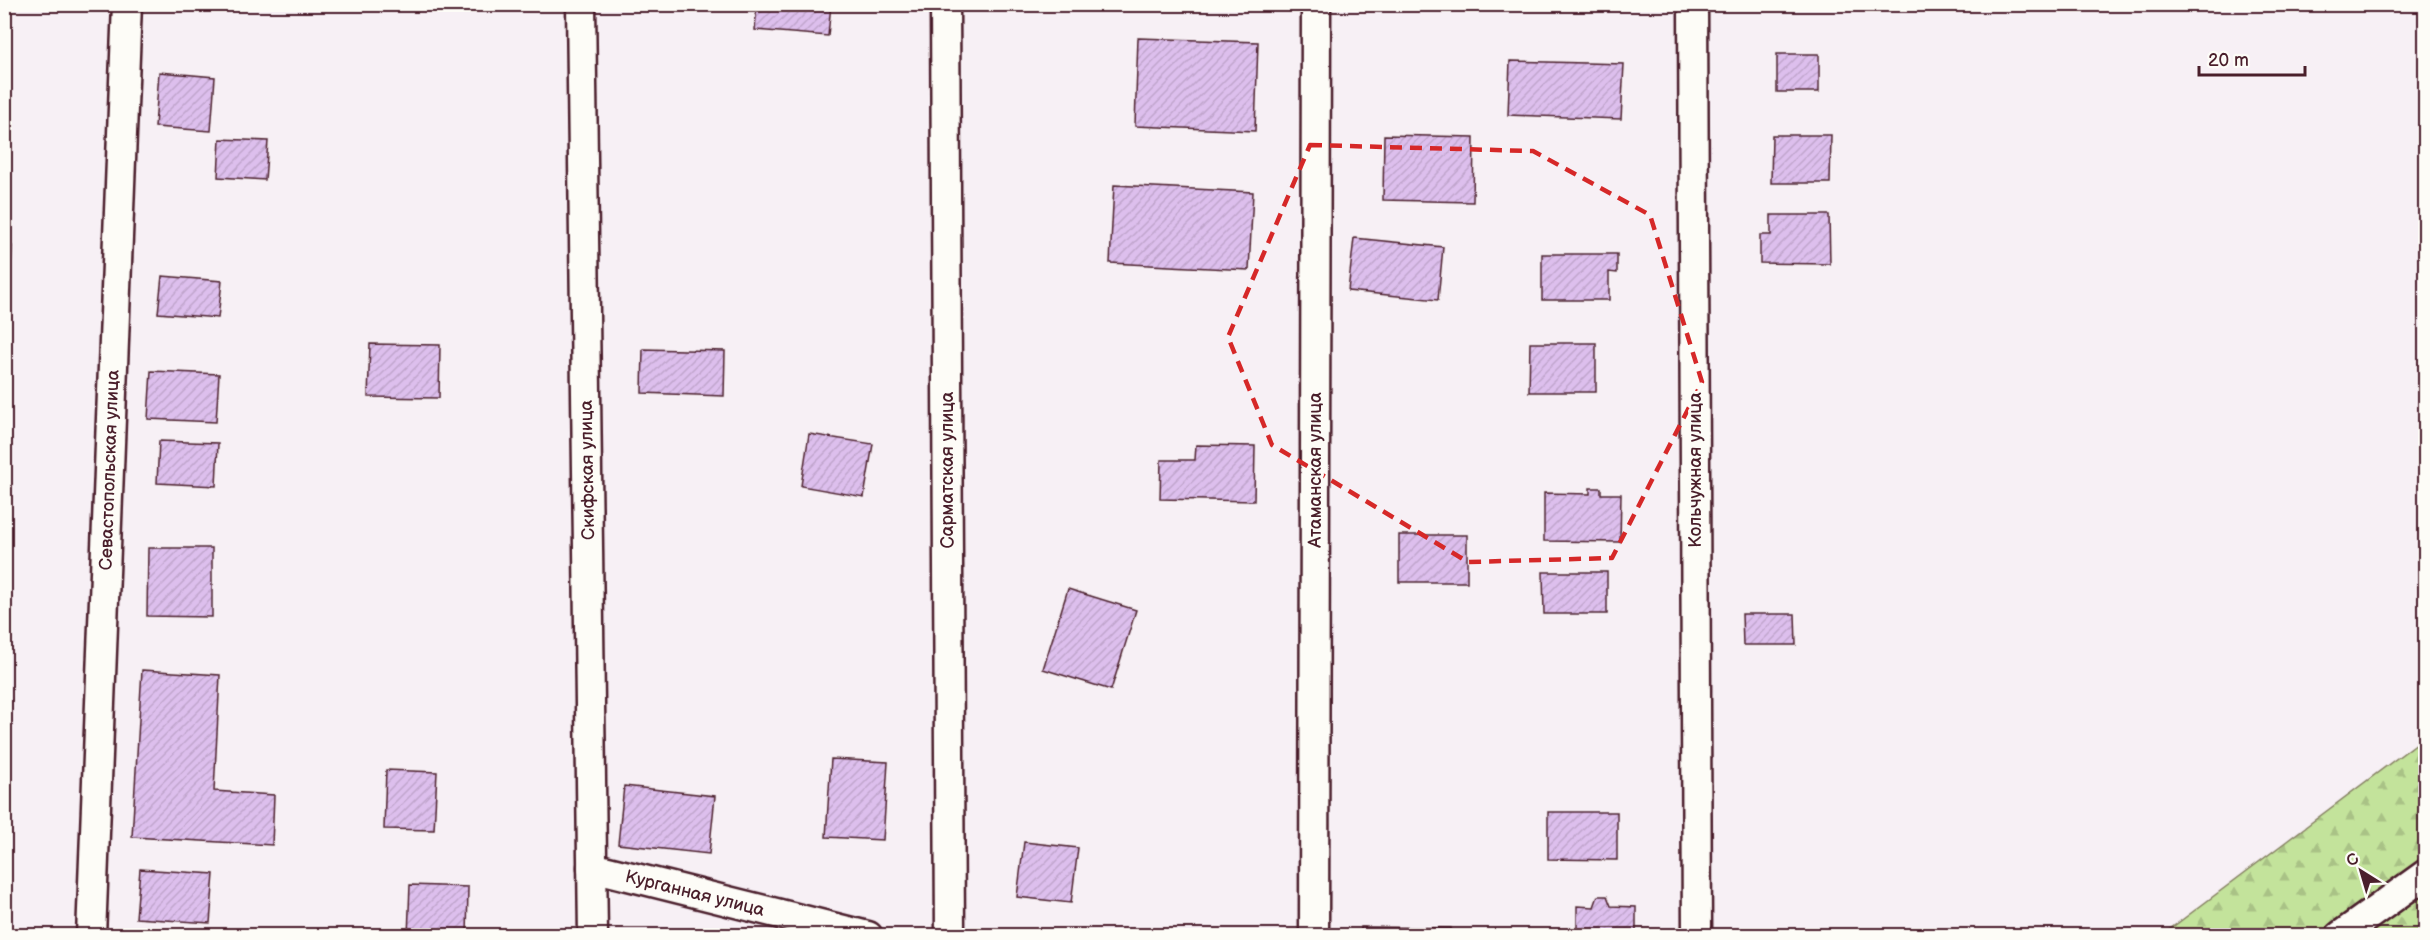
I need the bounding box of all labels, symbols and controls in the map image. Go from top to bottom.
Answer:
scale bar [2199,39,2306,77]
text: 20 m [2208,50,2249,71]
street label: Севастопольская улица [96,369,124,571]
street label: Сарматская улица [937,391,958,548]
street label: Атаманская улица [1305,392,1326,549]
street label: Кольчужная улица [1685,392,1706,548]
street label: Скифская улица [576,399,599,540]
north arrow [2331,841,2391,901]
text: С [2343,849,2363,871]
street label: Курганная улица [623,866,767,921]

